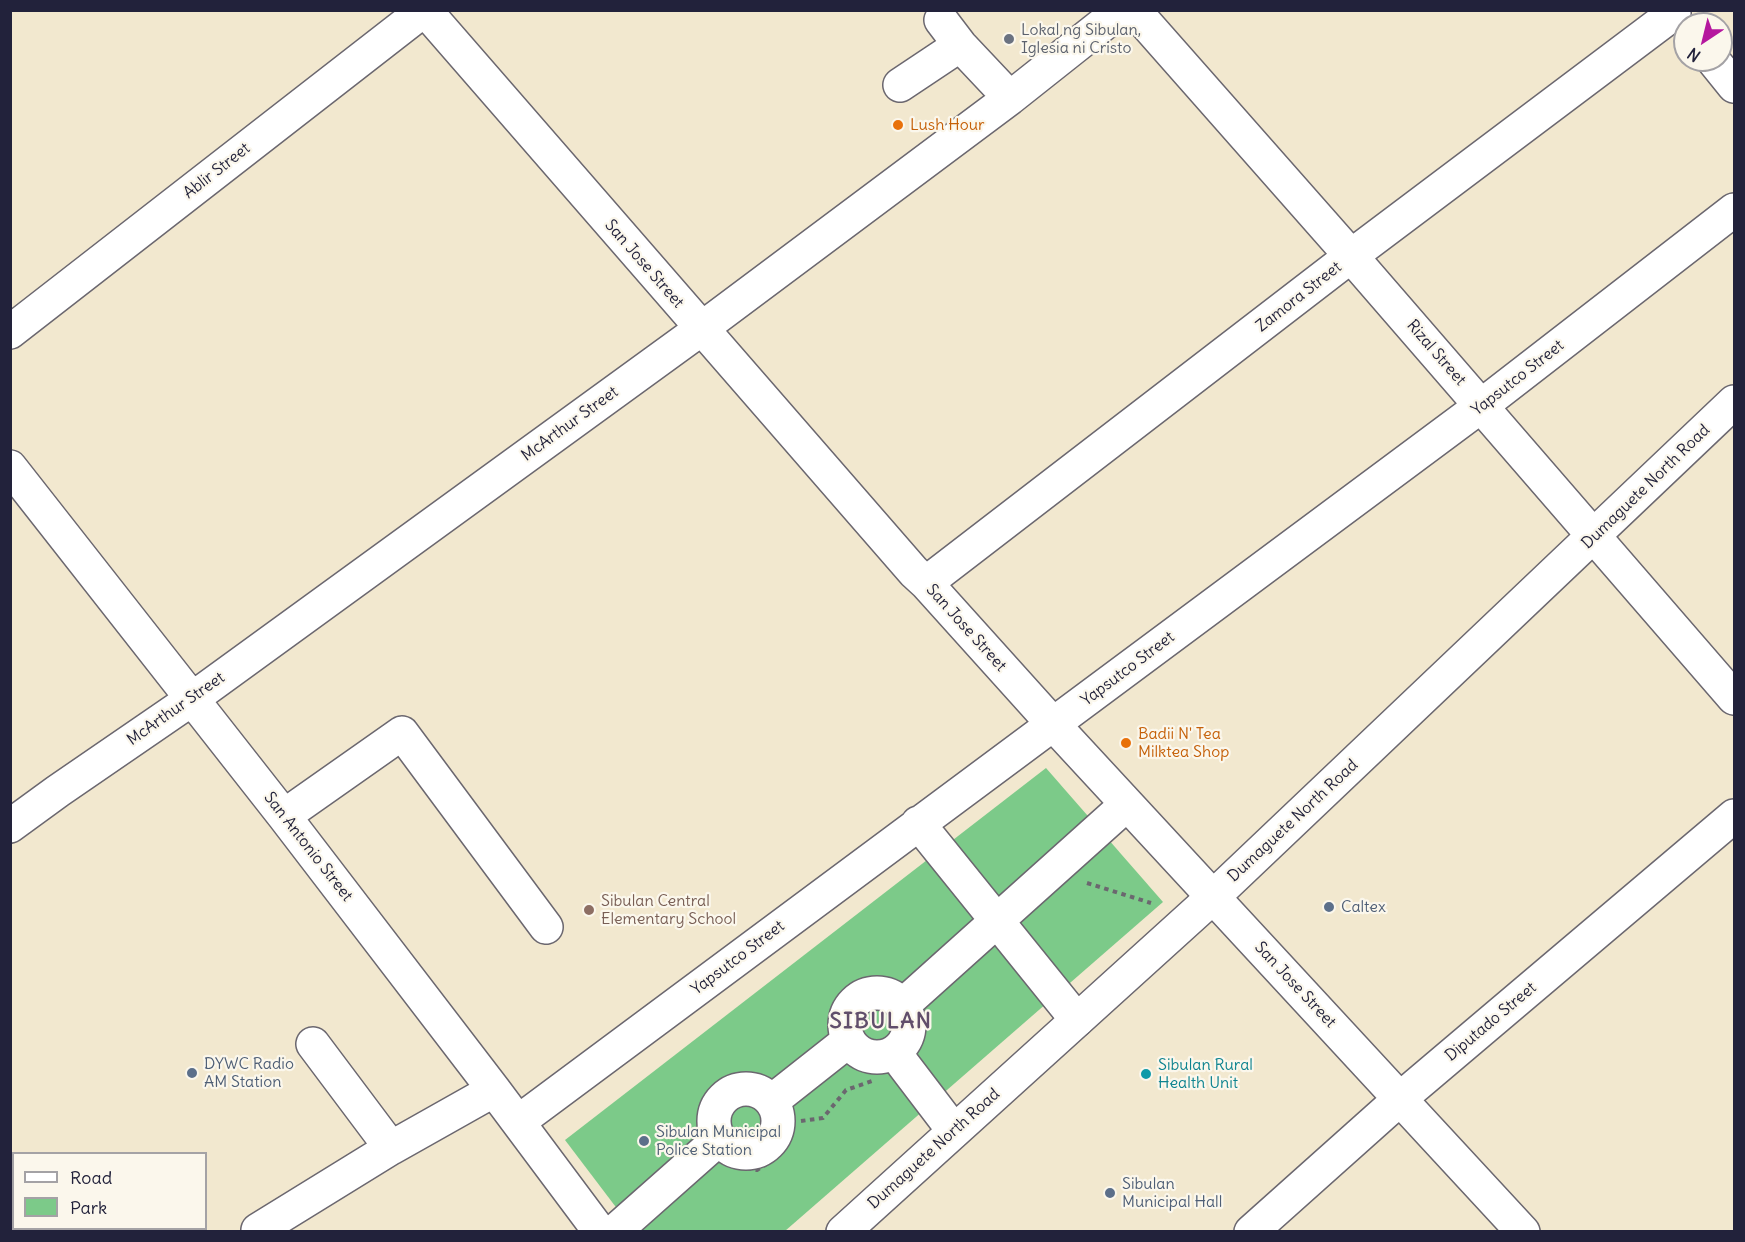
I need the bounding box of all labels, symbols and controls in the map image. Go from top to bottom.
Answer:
north arrow [1673,12,1733,72]
place label: Lokal ng Sibulan, Iglesia ni Cristo [1021,20,1141,58]
marker: Lokal ng Sibulan, Iglesia ni Cristo [1002,32,1016,46]
text: N [1684,44,1704,66]
place label: Lush Hour [910,115,985,135]
marker: Lush Hour [891,118,905,132]
street label: Ablir Street [180,139,254,203]
street label: San Jose Street [600,216,688,312]
street label: Zamora Street [1253,258,1345,336]
street label: Rizal Street [1402,316,1470,390]
street label: Yapsutco Street [1468,336,1568,420]
street label: McArthur Street [518,383,622,465]
street label: Dumaguete North Road [1578,421,1714,553]
street label: San Jose Street [922,580,1010,676]
street label: Yapsutco Street [1078,628,1178,710]
street label: McArthur Street [124,668,228,750]
place label: Badii N' Tea Milktea Shop [1138,724,1229,762]
marker: Badii N' Tea Milktea Shop [1119,736,1133,750]
street label: Dumaguete North Road [1224,756,1362,886]
street label: San Antonio Street [259,789,357,905]
place label: Sibulan Central Elementary School [601,891,736,929]
place label: Caltex [1341,897,1386,917]
marker: Caltex [1322,900,1336,914]
marker: Sibulan Central Elementary School [582,903,596,917]
street label: Yapsutco Street [688,917,788,999]
street label: San Jose Street [1250,938,1340,1032]
street label: Diputado Street [1442,978,1540,1066]
district label: SIBULAN [829,1009,933,1035]
place label: DYWC Radio AM Station [204,1054,294,1092]
place label: Sibulan Rural Health Unit [1158,1055,1253,1093]
marker: DYWC Radio AM Station [185,1066,199,1080]
marker: Sibulan Rural Health Unit [1139,1067,1153,1081]
street label: Dumaguete North Road [864,1085,1004,1213]
place label: Sibulan Municipal Police Station [656,1122,781,1160]
marker: Sibulan Municipal Police Station [637,1134,651,1148]
legend [12,1152,207,1230]
text: Road [70,1166,112,1189]
place label: Sibulan Municipal Hall [1122,1174,1222,1212]
marker: Sibulan Municipal Hall [1103,1186,1117,1200]
text: Park [70,1196,107,1219]

